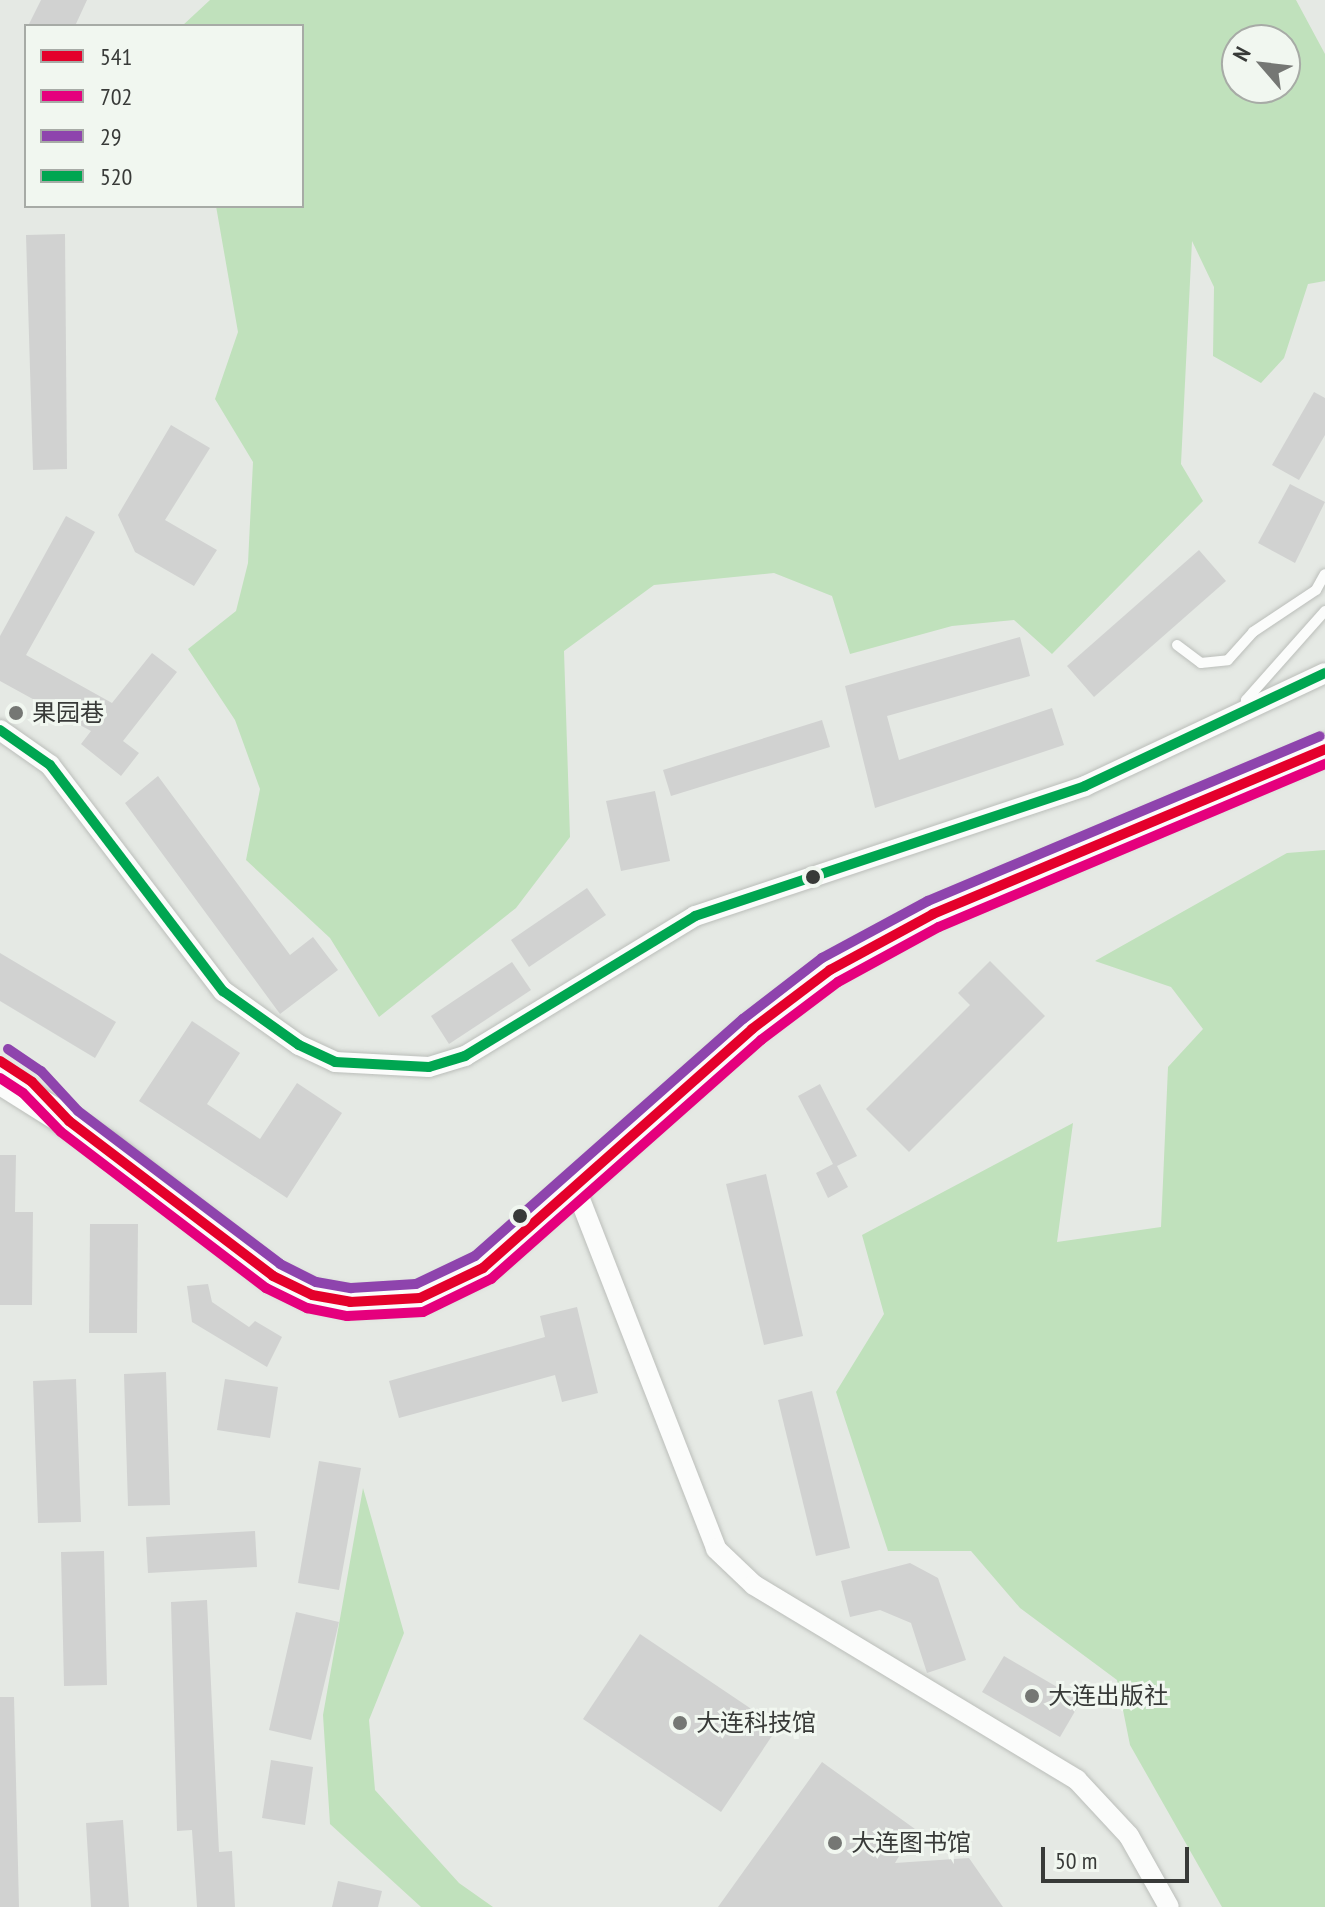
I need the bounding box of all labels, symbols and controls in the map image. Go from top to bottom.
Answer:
legend [24,24,304,208]
north arrow [1221,24,1301,104]
text: 541 [100,41,132,72]
text: N [1226,42,1257,66]
text: 702 [100,81,132,112]
text: 29 [100,121,122,152]
text: 520 [100,161,132,192]
place label: 果园巷 [32,699,104,727]
marker: 果园巷 [7,704,25,722]
unlabelled marker [805,869,821,885]
unlabelled marker [512,1208,528,1224]
place label: 大连出版社 [1048,1682,1168,1710]
marker: 大连出版社 [1023,1687,1041,1705]
place label: 大连科技馆 [696,1709,816,1737]
marker: 大连科技馆 [671,1714,689,1732]
place label: 大连图书馆 [851,1829,971,1857]
scale bar [1045,1831,1193,1881]
marker: 大连图书馆 [826,1834,844,1852]
text: 50 m [1055,1845,1097,1876]

